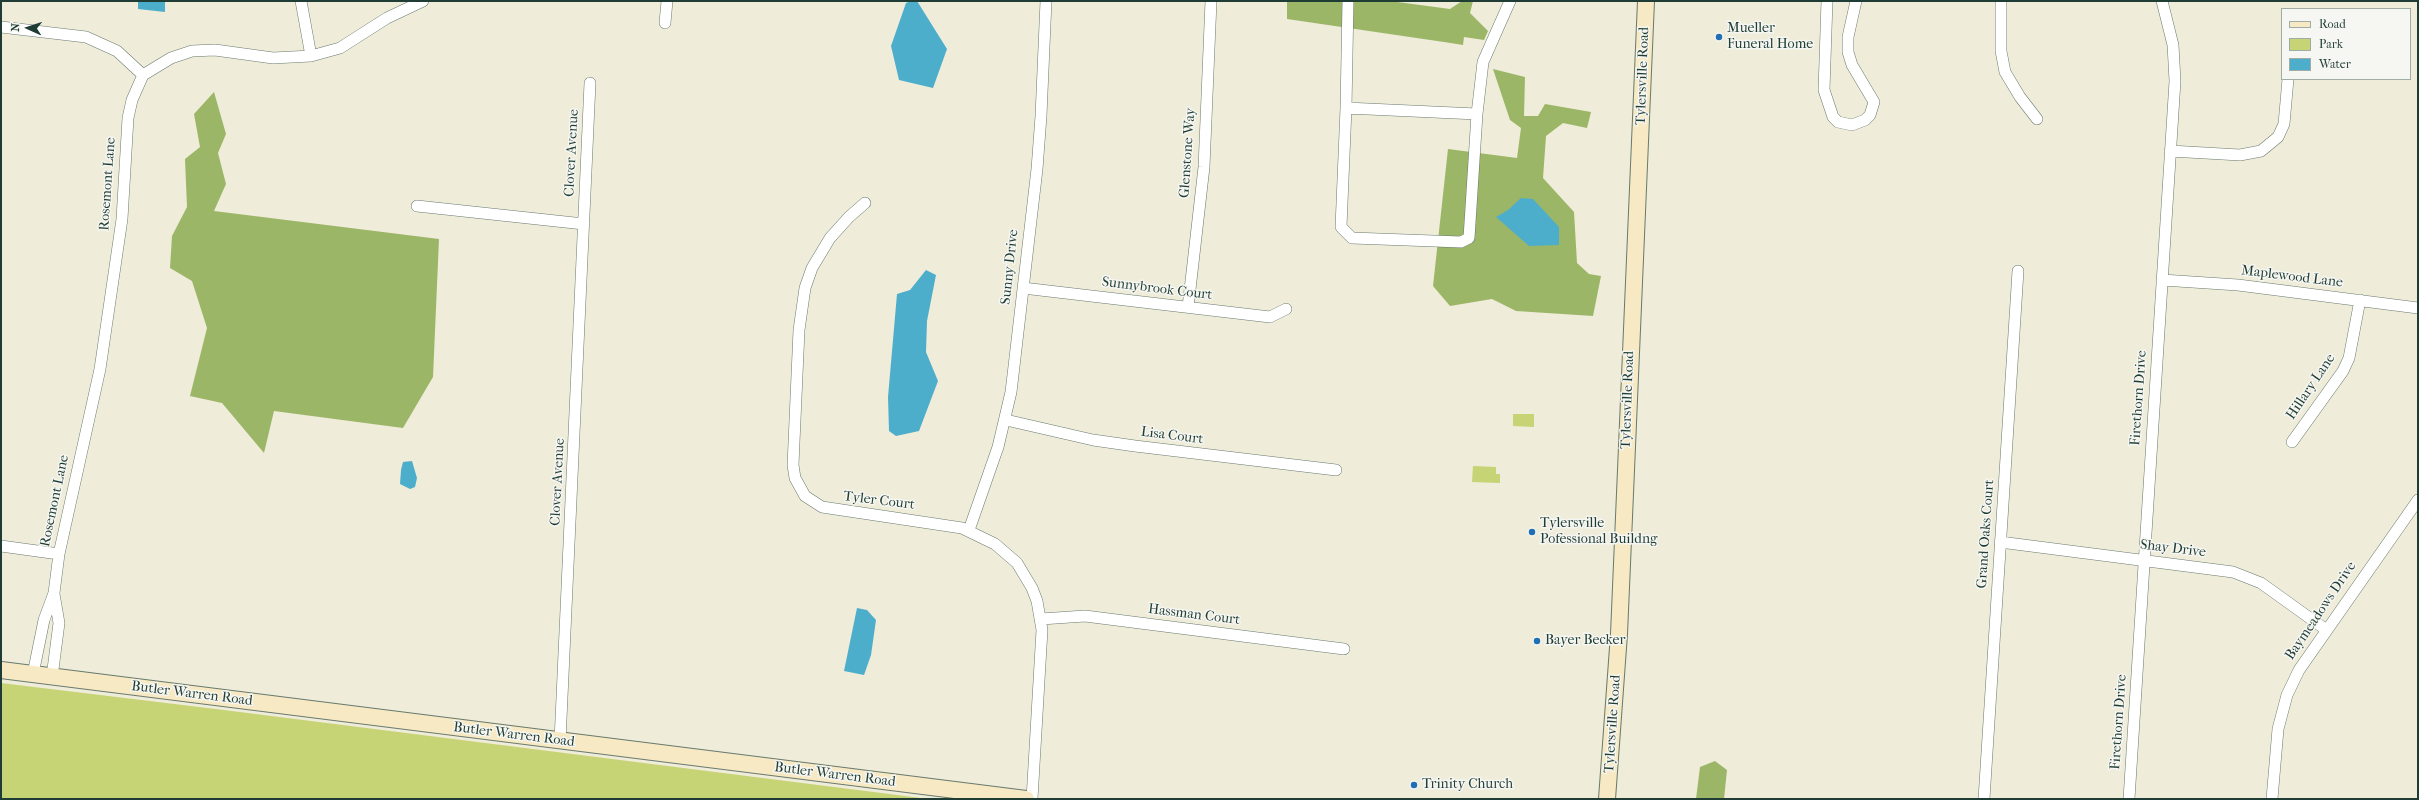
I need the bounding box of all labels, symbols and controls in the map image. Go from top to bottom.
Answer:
north arrow [8,8,48,48]
legend [2281,8,2411,80]
text: Road [2319,17,2346,31]
place label: Mueller Funeral Home [1727,21,1813,54]
text: N [9,23,22,32]
street label: Tylersville Road [1633,27,1653,125]
marker: Mueller Funeral Home [1714,32,1724,42]
text: Park [2319,37,2343,51]
text: Water [2319,57,2351,71]
street label: Glenstone Way [1176,107,1200,199]
street label: Clover Avenue [561,109,583,197]
street label: Rosemont Lane [96,137,120,231]
street label: Sunny Drive [998,229,1022,305]
street label: Maplewood Lane [2240,262,2344,292]
street label: Sunnybrook Court [1101,274,1213,304]
street label: Firethorn Drive [2127,350,2151,446]
street label: Tylersville Road [1618,351,1638,449]
street label: Hillary Lane [2283,351,2339,423]
street label: Lisa Court [1140,424,1204,448]
street label: Clover Avenue [547,438,569,526]
street label: Rosemont Lane [37,453,73,549]
street label: Grand Oaks Court [1974,479,1998,589]
street label: Tyler Court [842,488,916,514]
place label: Tylersville Pofessional Buildng [1540,516,1657,548]
marker: Tylersville Pofessional Buildng [1527,527,1537,537]
street label: Shay Drive [2139,537,2207,561]
street label: Baymeadows Drive [2282,559,2360,663]
street label: Hassman Court [1147,601,1241,629]
place label: Bayer Becker [1545,633,1625,649]
marker: Bayer Becker [1532,636,1542,646]
street label: Tylersville Road [1601,674,1625,774]
street label: Firethorn Drive [2107,674,2131,770]
street label: Butler Warren Road [130,678,254,710]
street label: Butler Warren Road [452,719,576,751]
street label: Butler Warren Road [773,759,897,791]
place label: Trinity Church [1422,777,1513,793]
marker: Trinity Church [1409,780,1419,790]

